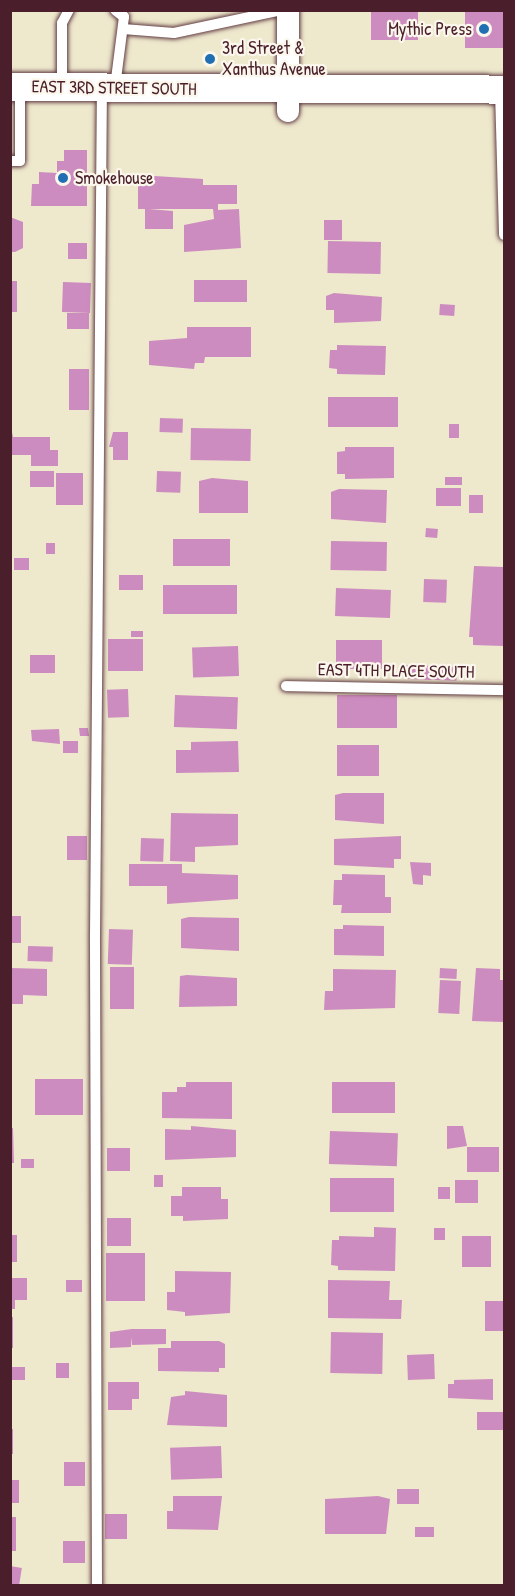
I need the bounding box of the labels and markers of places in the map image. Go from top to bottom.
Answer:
place label: Mythic Press [388,18,472,40]
marker: Mythic Press [477,22,491,36]
place label: 3rd Street & Xanthus Avenue [222,38,326,80]
marker: 3rd Street & Xanthus Avenue [203,52,217,66]
place label: Smokehouse [75,167,153,189]
marker: Smokehouse [56,171,70,185]

